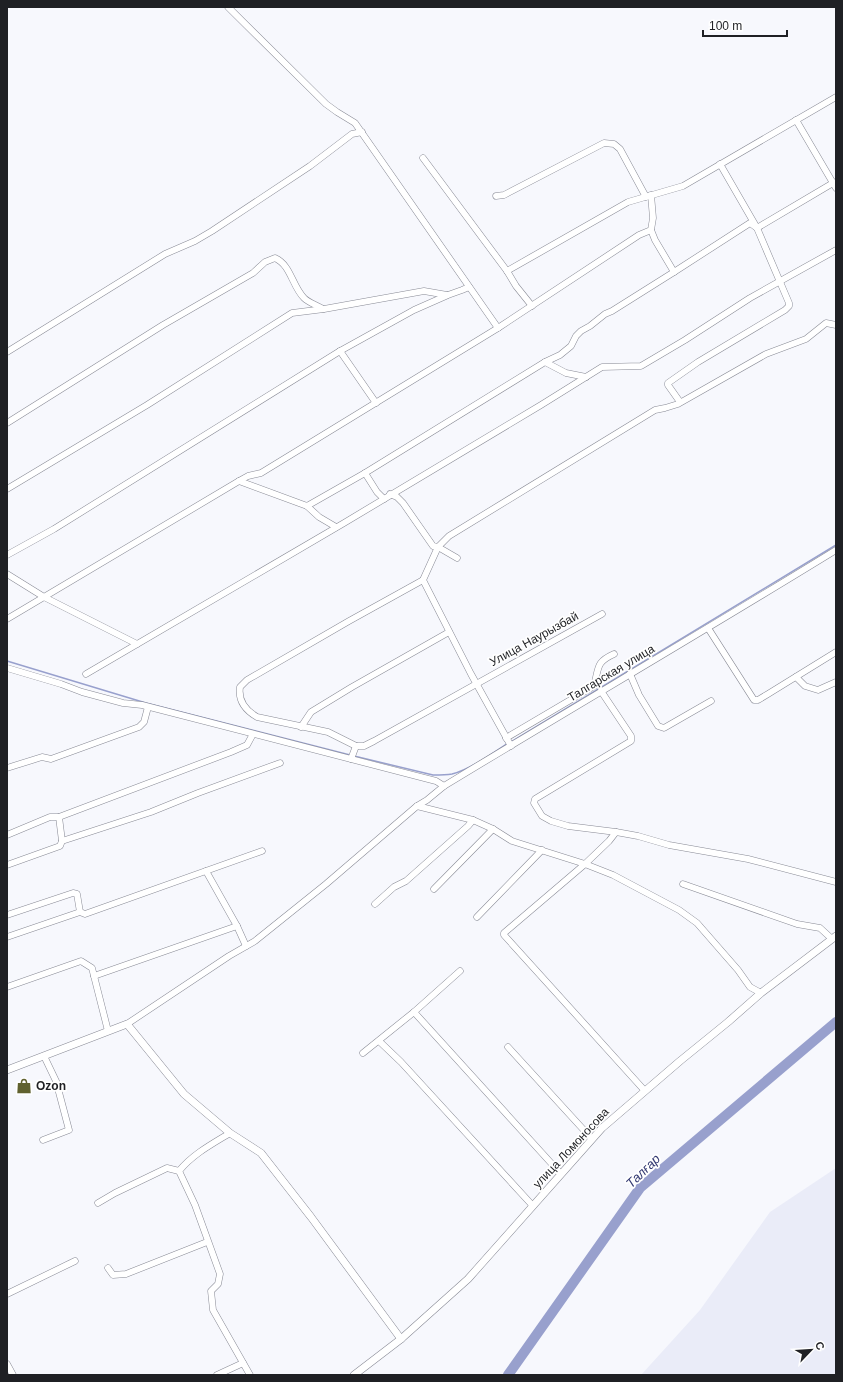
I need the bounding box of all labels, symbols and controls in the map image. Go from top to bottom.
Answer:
scale bar [703,12,787,38]
text: 100 m [709,19,742,33]
street label: Улица Наурызбай [487,609,581,669]
street label: Талгарская улица [565,641,657,704]
shop icon: Ozon [15,1077,33,1095]
place label: Ozon [36,1079,66,1093]
street label: улица Ломоносова [530,1105,612,1191]
water label: Талғар [623,1151,663,1191]
north arrow [791,1330,831,1370]
text: С [813,1340,827,1352]

